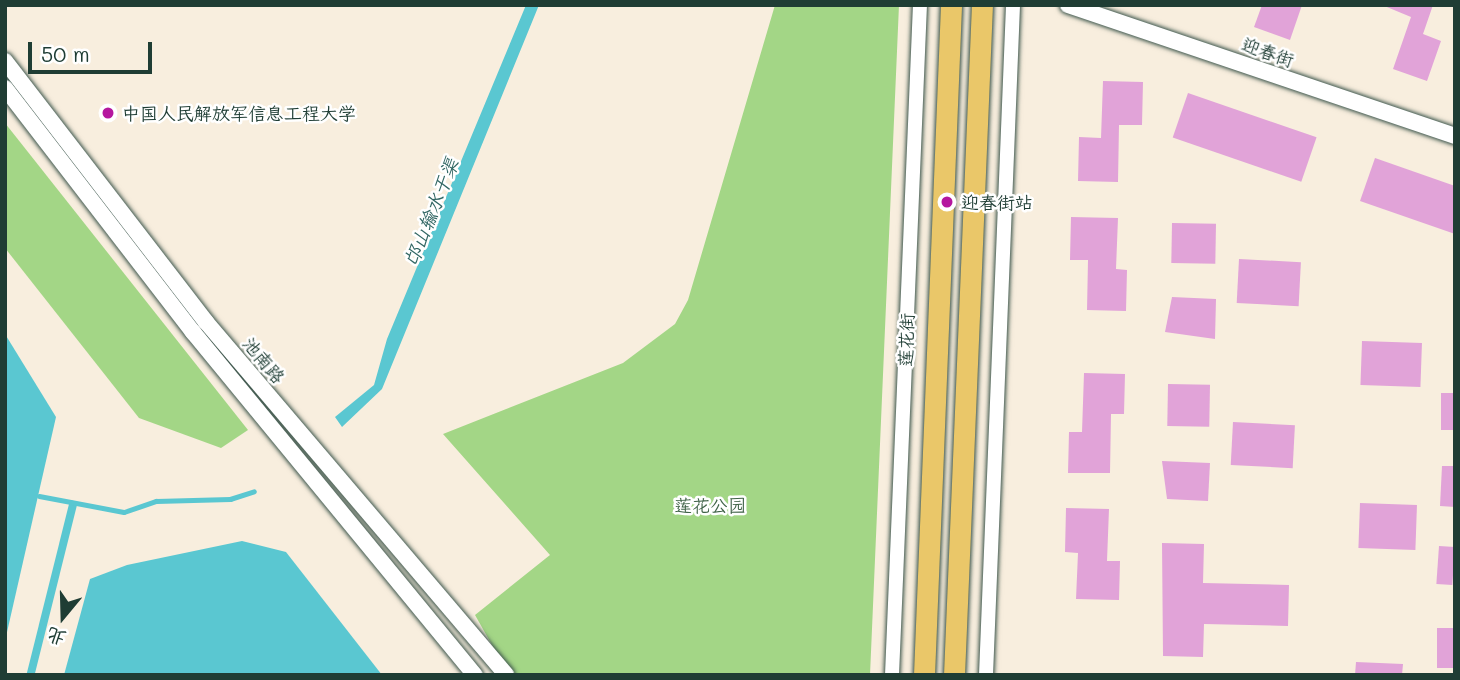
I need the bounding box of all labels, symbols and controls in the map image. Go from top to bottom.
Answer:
scale bar [32,28,156,72]
street label: 迎春街 [1239,33,1297,71]
text: 50 m [41,40,90,67]
place label: 中国人民解放军信息工程大学 [122,102,356,124]
marker: 中国人民解放军信息工程大学 [100,105,116,121]
water label: 邙山输水干渠 [399,155,463,269]
place label: 迎春街站 [961,191,1033,213]
marker: 迎春街站 [939,194,955,210]
street label: 莲花街 [894,313,918,367]
street label: 池南路 [238,332,290,388]
park label: 莲花公园 [674,494,746,516]
north arrow [28,582,98,652]
text: 北 [43,622,69,652]

